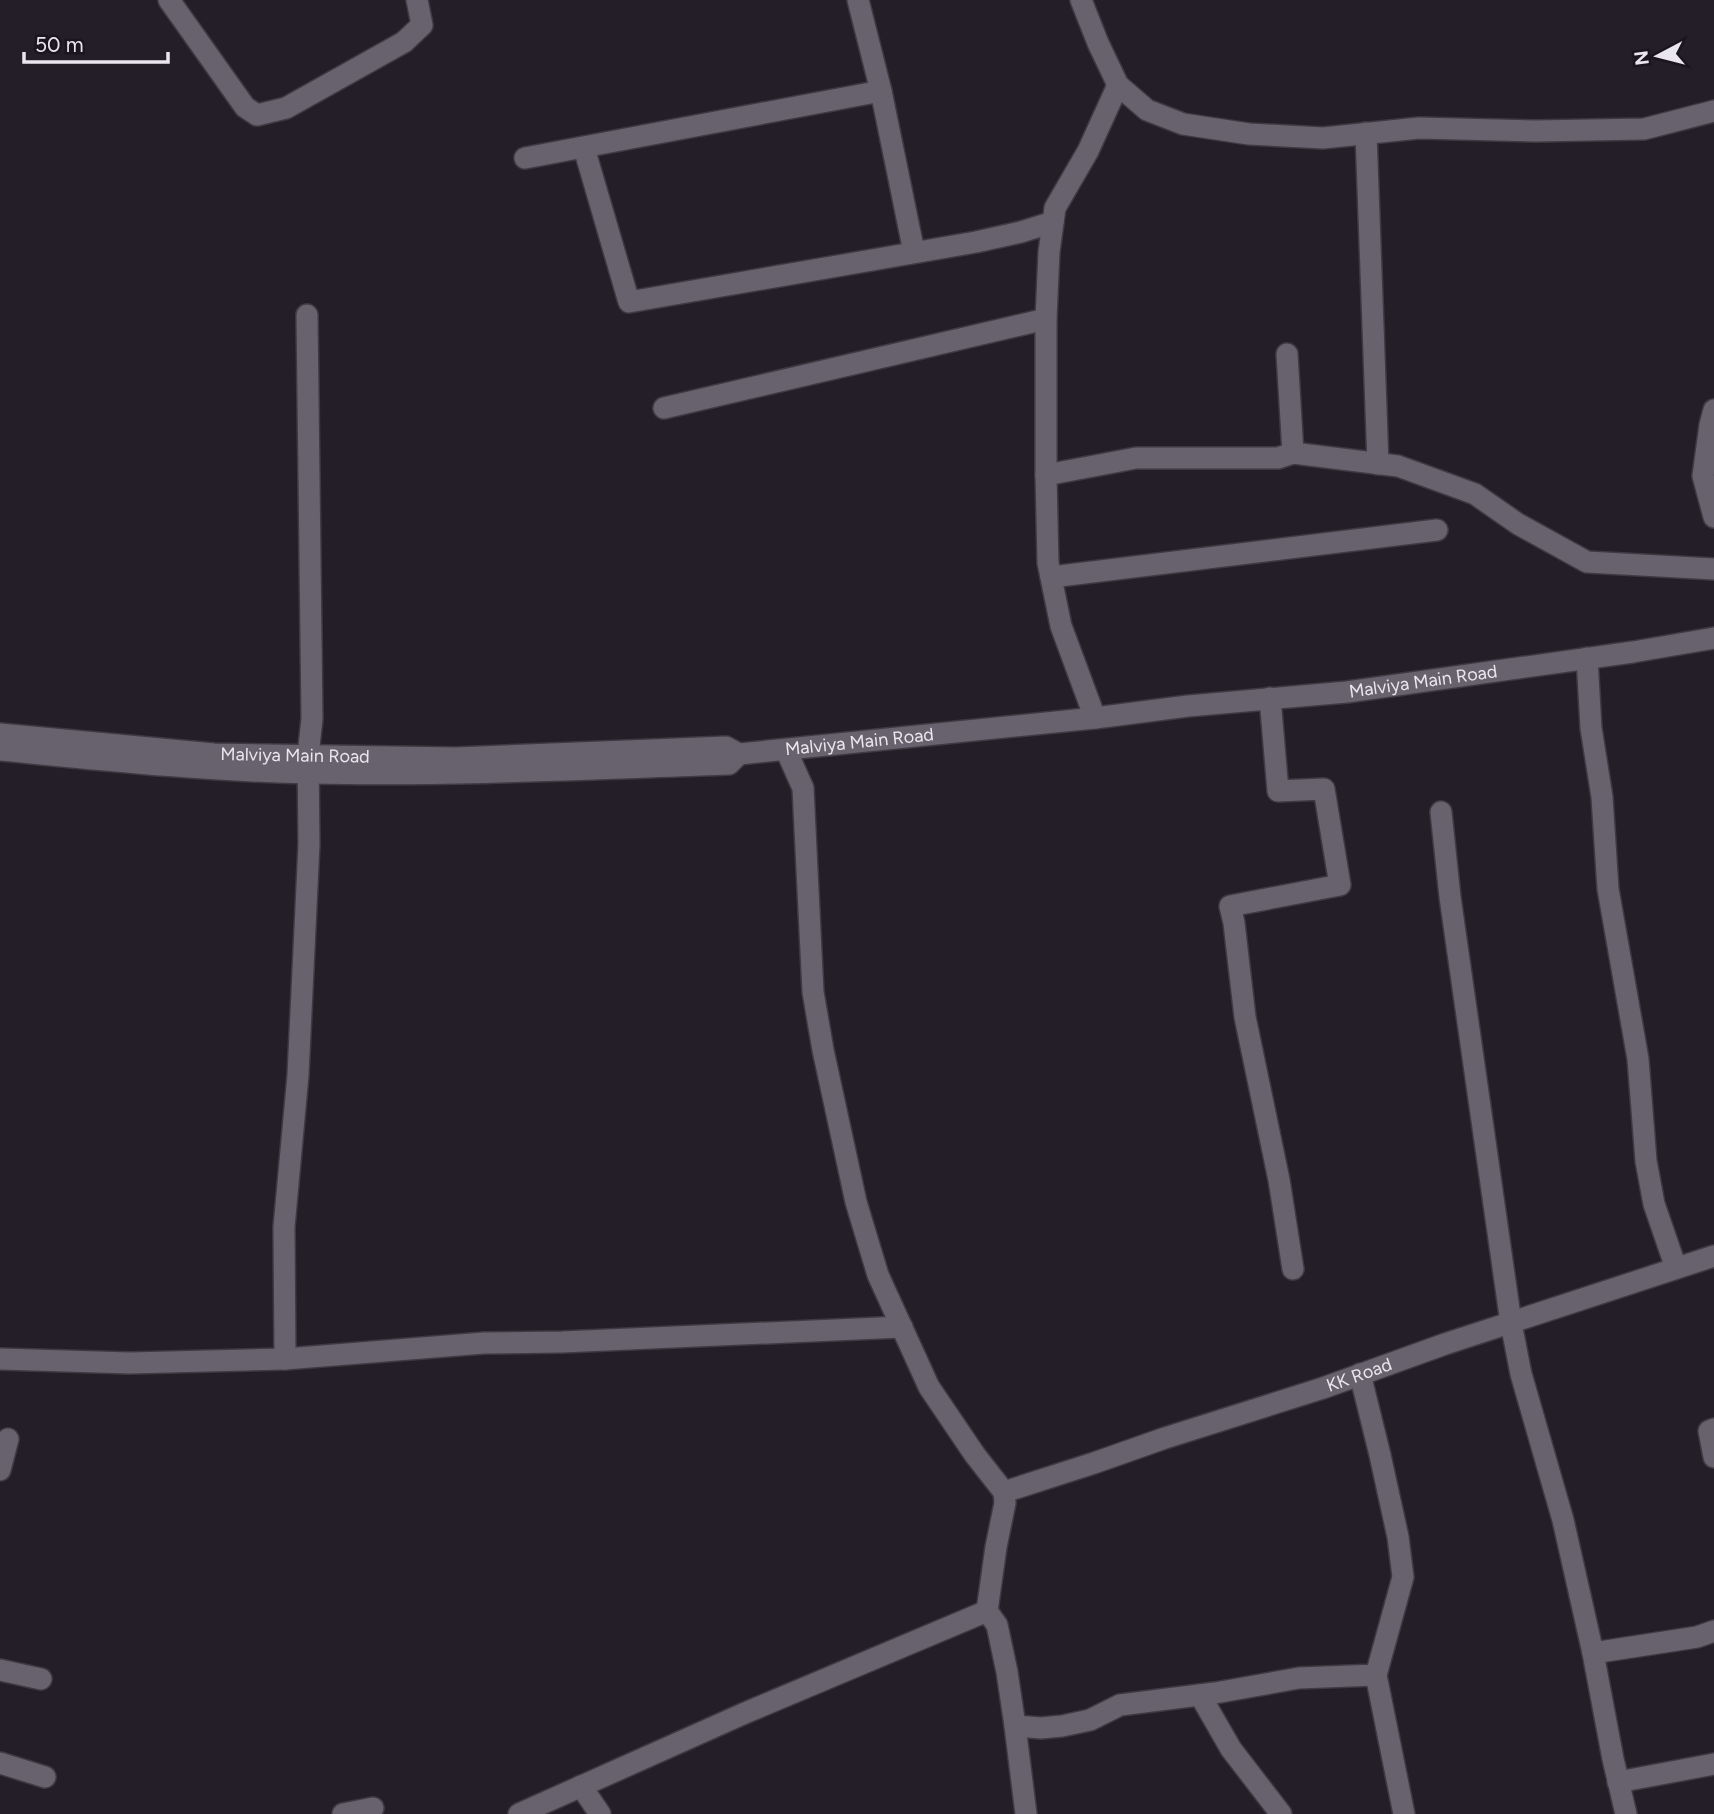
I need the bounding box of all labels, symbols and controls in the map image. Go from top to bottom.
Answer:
scale bar [24,21,168,65]
north arrow [1623,21,1693,91]
text: 50 m [35,32,84,57]
text: N [1629,49,1654,67]
street label: Malviya Main Road [1348,660,1499,703]
street label: Malviya Main Road [784,723,935,760]
street label: Malviya Main Road [220,743,370,768]
street label: KK Road [1323,1353,1395,1397]

